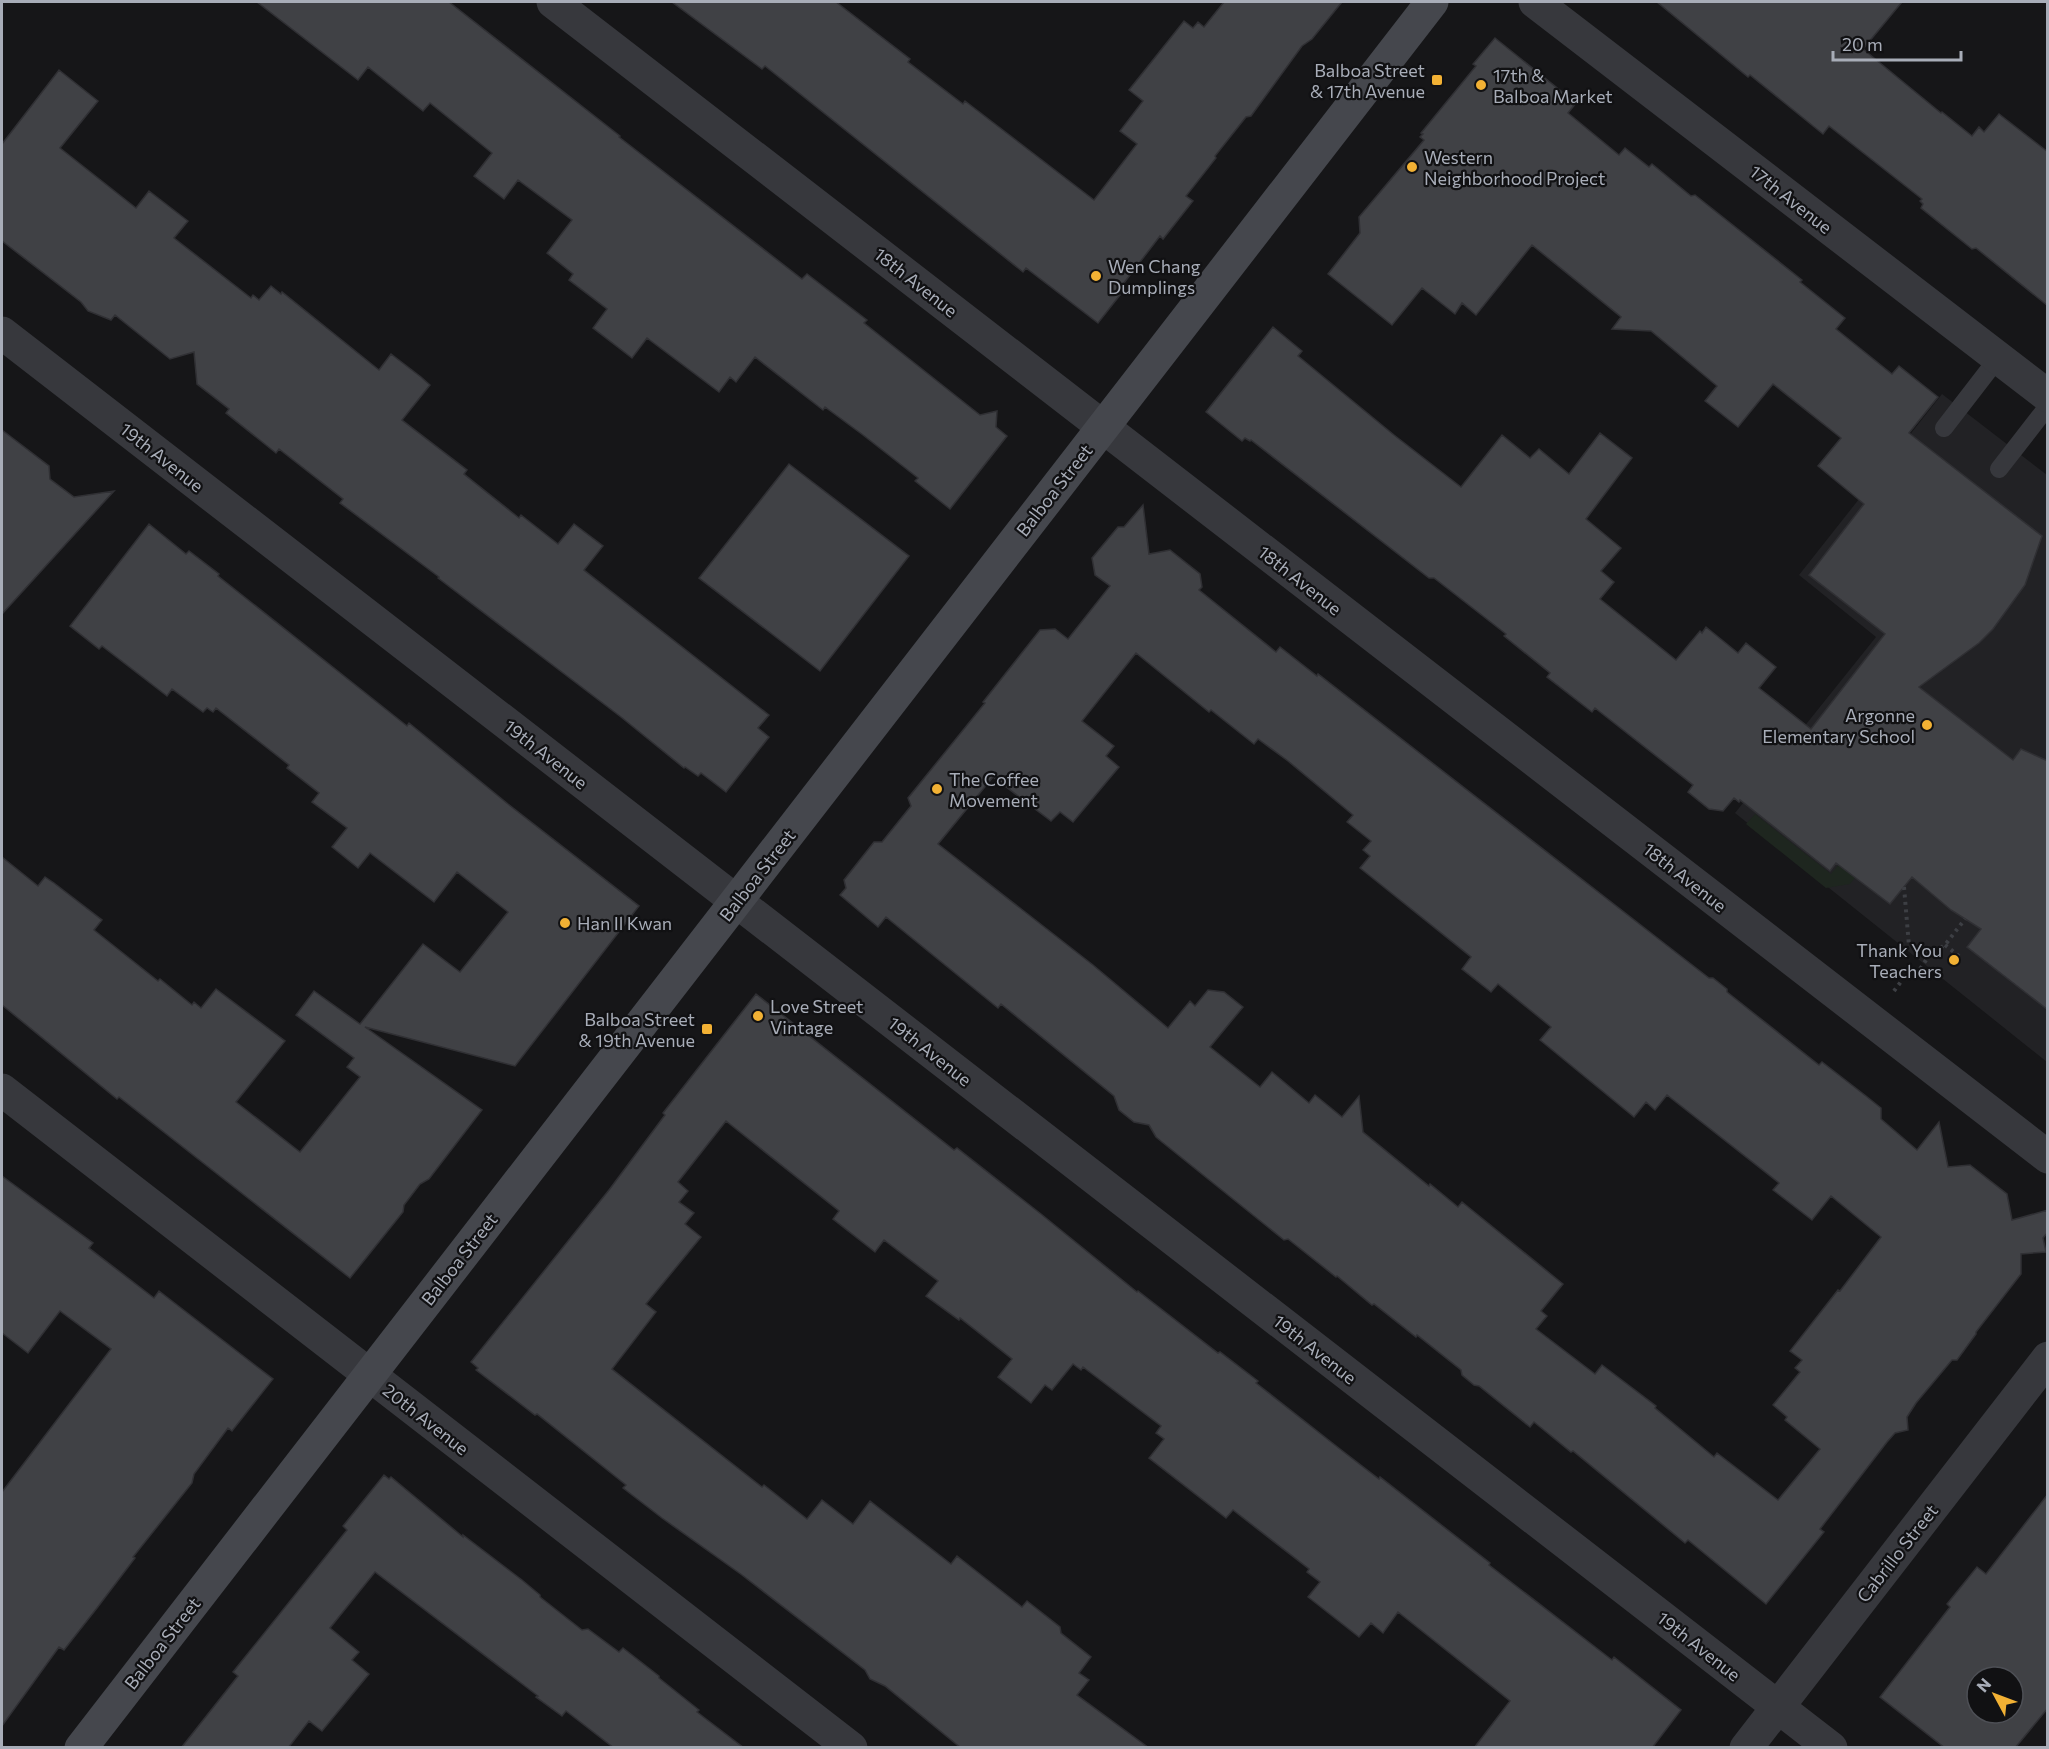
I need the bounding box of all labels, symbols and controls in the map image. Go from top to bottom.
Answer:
scale bar [1833,24,1960,62]
text: 20 m [1842,33,1883,55]
place label: Balboa Street & 17th Avenue [1310,59,1425,102]
place label: 17th & Balboa Market [1493,64,1613,107]
marker: Balboa Street & 17th Avenue [1430,73,1444,87]
marker: 17th & Balboa Market [1474,78,1488,92]
place label: Western Neighborhood Project [1424,146,1605,189]
marker: Western Neighborhood Project [1405,160,1419,174]
street label: 17th Avenue [1745,160,1837,238]
street label: 18th Avenue [870,243,962,321]
place label: Wen Chang Dumplings [1108,255,1201,298]
marker: Wen Chang Dumplings [1089,269,1103,283]
street label: 19th Avenue [116,418,208,496]
street label: Balboa Street [1011,440,1097,540]
street label: 18th Avenue [1254,541,1346,619]
place label: Argonne Elementary School [1762,704,1915,747]
street label: 19th Avenue [500,715,592,793]
marker: Argonne Elementary School [1920,718,1934,732]
place label: The Coffee Movement [949,768,1039,811]
marker: The Coffee Movement [930,782,944,796]
street label: Balboa Street [714,825,800,925]
street label: 18th Avenue [1639,838,1731,916]
place label: Han Il Kwan [577,912,672,934]
marker: Han Il Kwan [558,916,572,930]
place label: Thank You Teachers [1856,939,1942,982]
marker: Thank You Teachers [1947,953,1961,967]
place label: Love Street Vintage [770,995,863,1038]
place label: Balboa Street & 19th Avenue [579,1008,695,1051]
marker: Love Street Vintage [751,1009,765,1023]
street label: 19th Avenue [884,1012,976,1090]
marker: Balboa Street & 19th Avenue [700,1022,714,1036]
street label: Balboa Street [416,1209,502,1309]
street label: 19th Avenue [1269,1310,1361,1388]
street label: 20th Avenue [379,1379,473,1459]
street label: Cabrillo Street [1852,1500,1942,1606]
street label: Balboa Street [119,1593,205,1693]
street label: 19th Avenue [1653,1607,1745,1685]
north arrow [1965,1665,2025,1725]
text: N [1972,1674,1994,1696]

